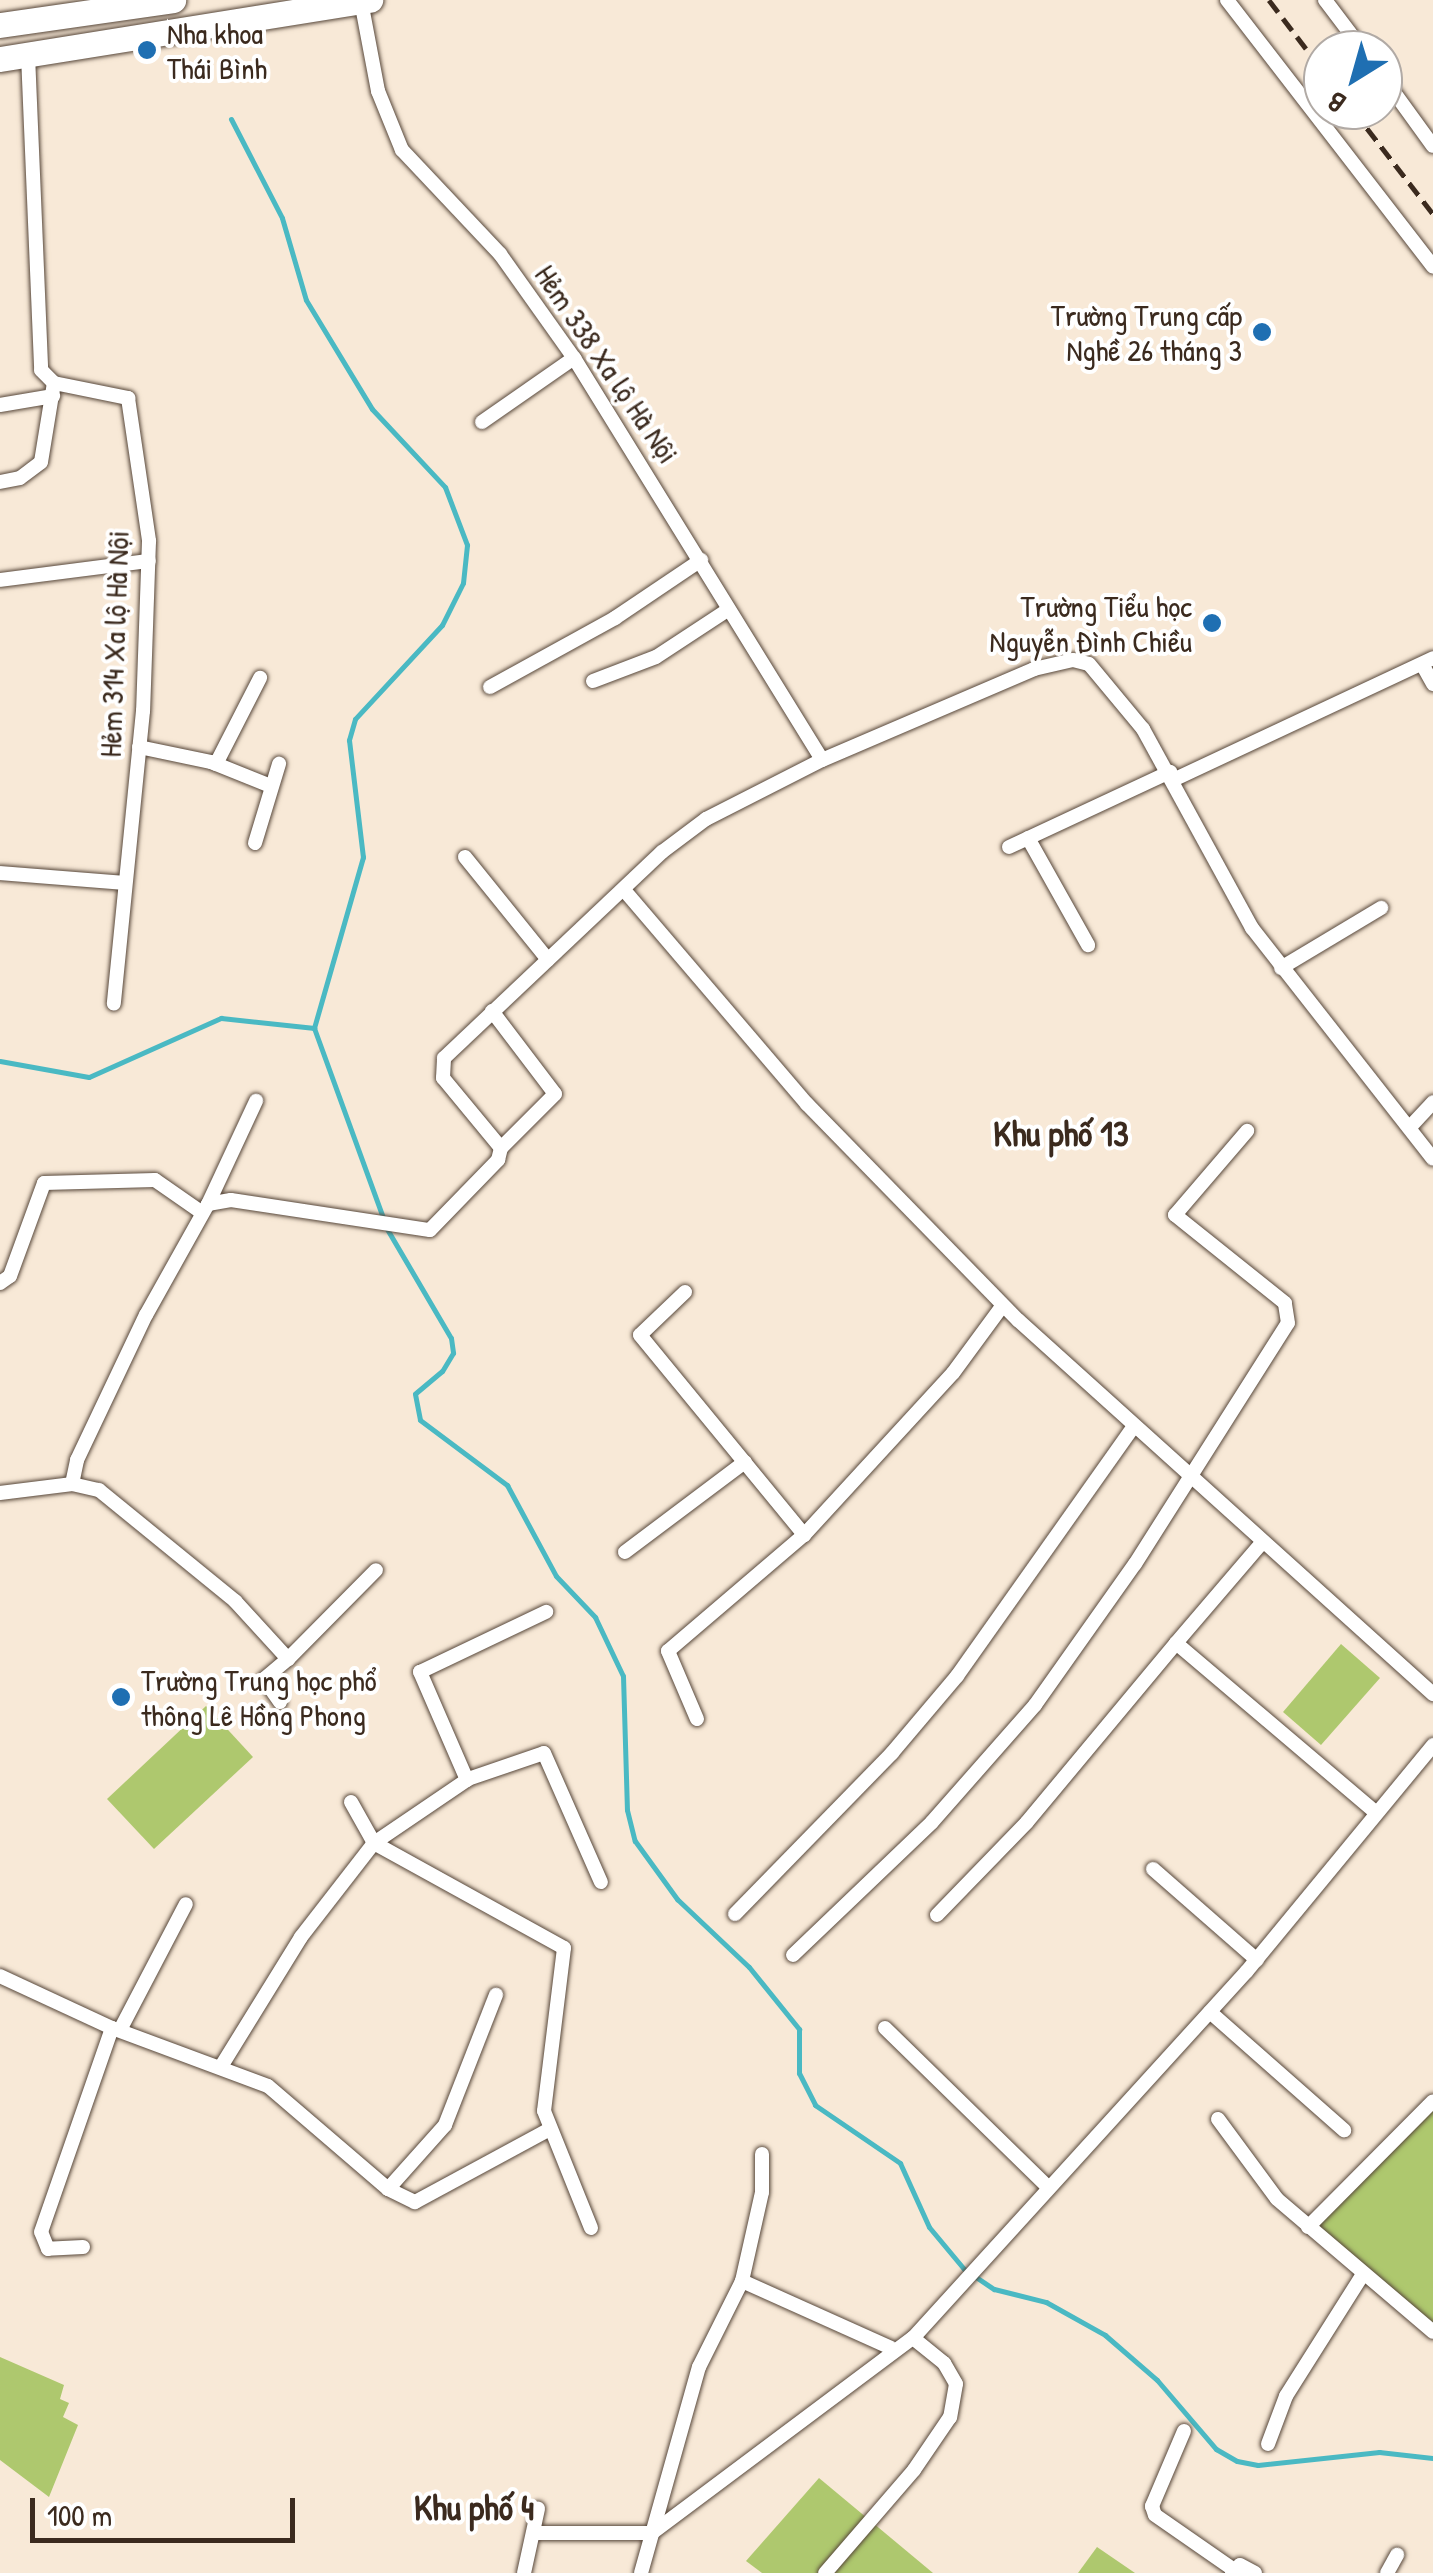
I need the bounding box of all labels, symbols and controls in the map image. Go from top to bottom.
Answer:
place label: Nha khoa Thái Bình [167,15,267,86]
north arrow [1303,30,1403,130]
marker: Nha khoa Thái Bình [136,39,158,61]
text: B [1319,83,1353,122]
street label: Hẻm 338 Xa lộ Hà Nội [527,258,687,470]
place label: Trường Trung cấp Nghề 26 tháng 3 [1051,297,1242,368]
marker: Trường Trung cấp Nghề 26 tháng 3 [1251,321,1273,343]
street label: Hẻm 314 Xa lộ Hà Nội [92,530,136,758]
place label: Trường Tiểu học Nguyễn Đình Chiều [990,588,1192,658]
marker: Trường Tiểu học Nguyễn Đình Chiều [1201,612,1223,634]
district label: Khu phố 13 [993,1113,1129,1155]
place label: Trường Trung học phổ thông Lê Hồng Phong [141,1662,377,1732]
marker: Trường Trung học phổ thông Lê Hồng Phong [110,1686,132,1708]
scale bar [35,2478,300,2540]
district label: Khu phố 4 [414,2487,534,2529]
text: 100 m [47,2495,112,2535]

